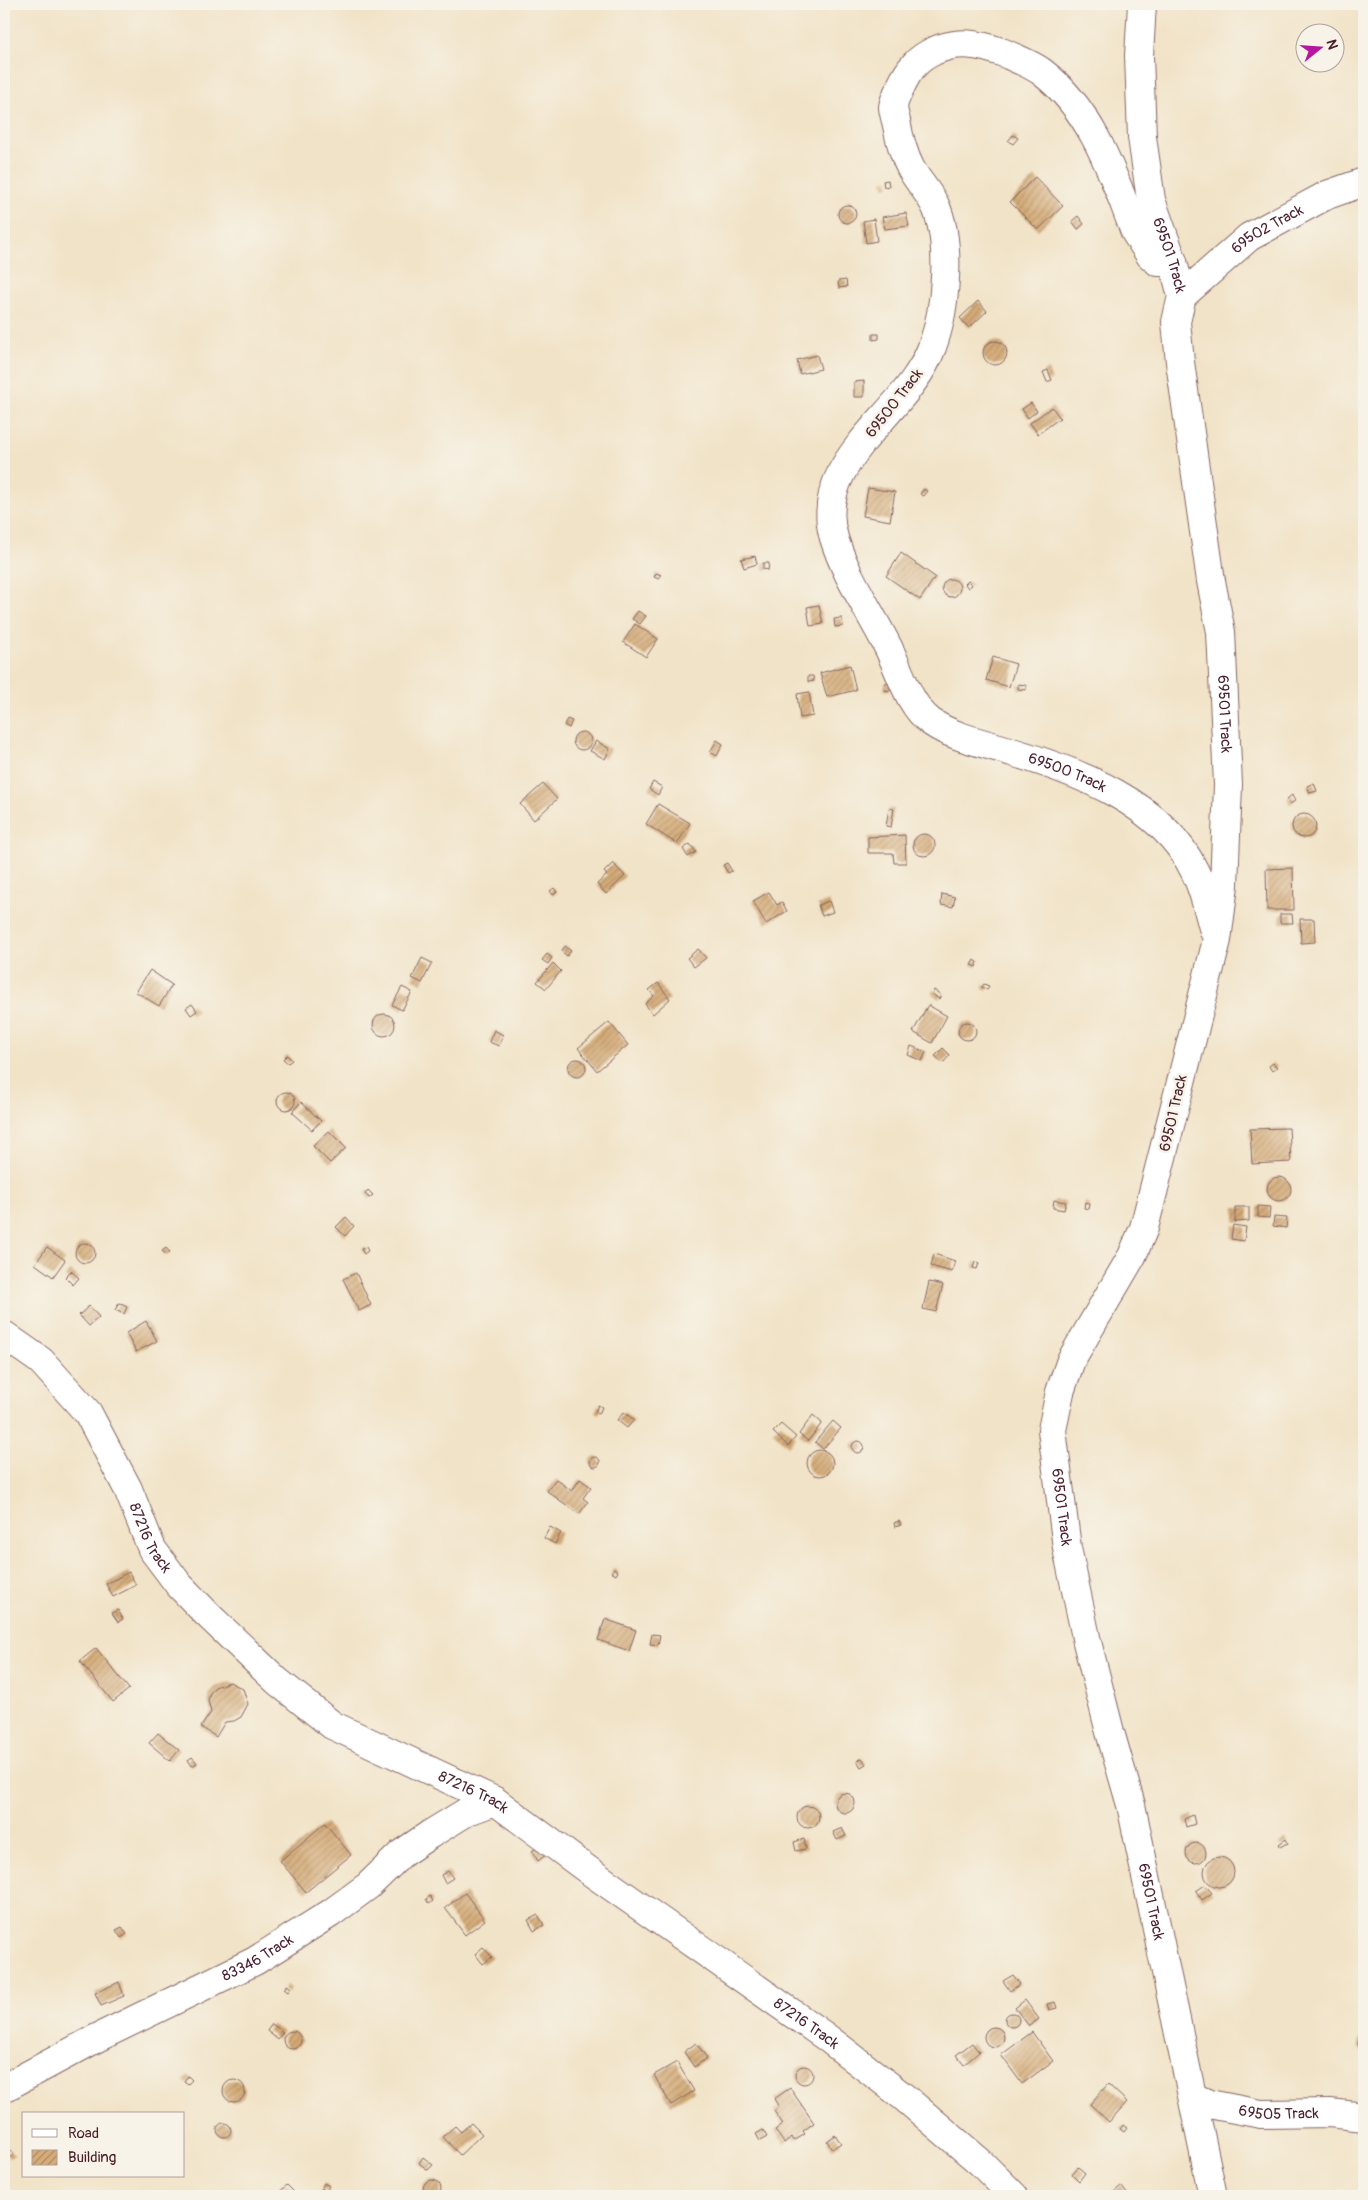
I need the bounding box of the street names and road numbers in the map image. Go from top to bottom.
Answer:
street label: 69502 Track [1228,200,1307,258]
street label: 69501 Track [1148,215,1190,296]
street label: 69500 Track [862,364,928,442]
street label: 69501 Track [1213,675,1236,754]
street label: 69500 Track [1026,749,1110,797]
street label: 69501 Track [1155,1072,1192,1153]
street label: 69501 Track [1047,1467,1076,1548]
street label: 87216 Track [125,1500,176,1577]
street label: 87216 Track [435,1767,513,1818]
street label: 69501 Track [1133,1862,1168,1943]
street label: 83346 Track [219,1930,298,1986]
street label: 87216 Track [770,1994,843,2054]
street label: 69505 Track [1237,2101,1320,2124]

